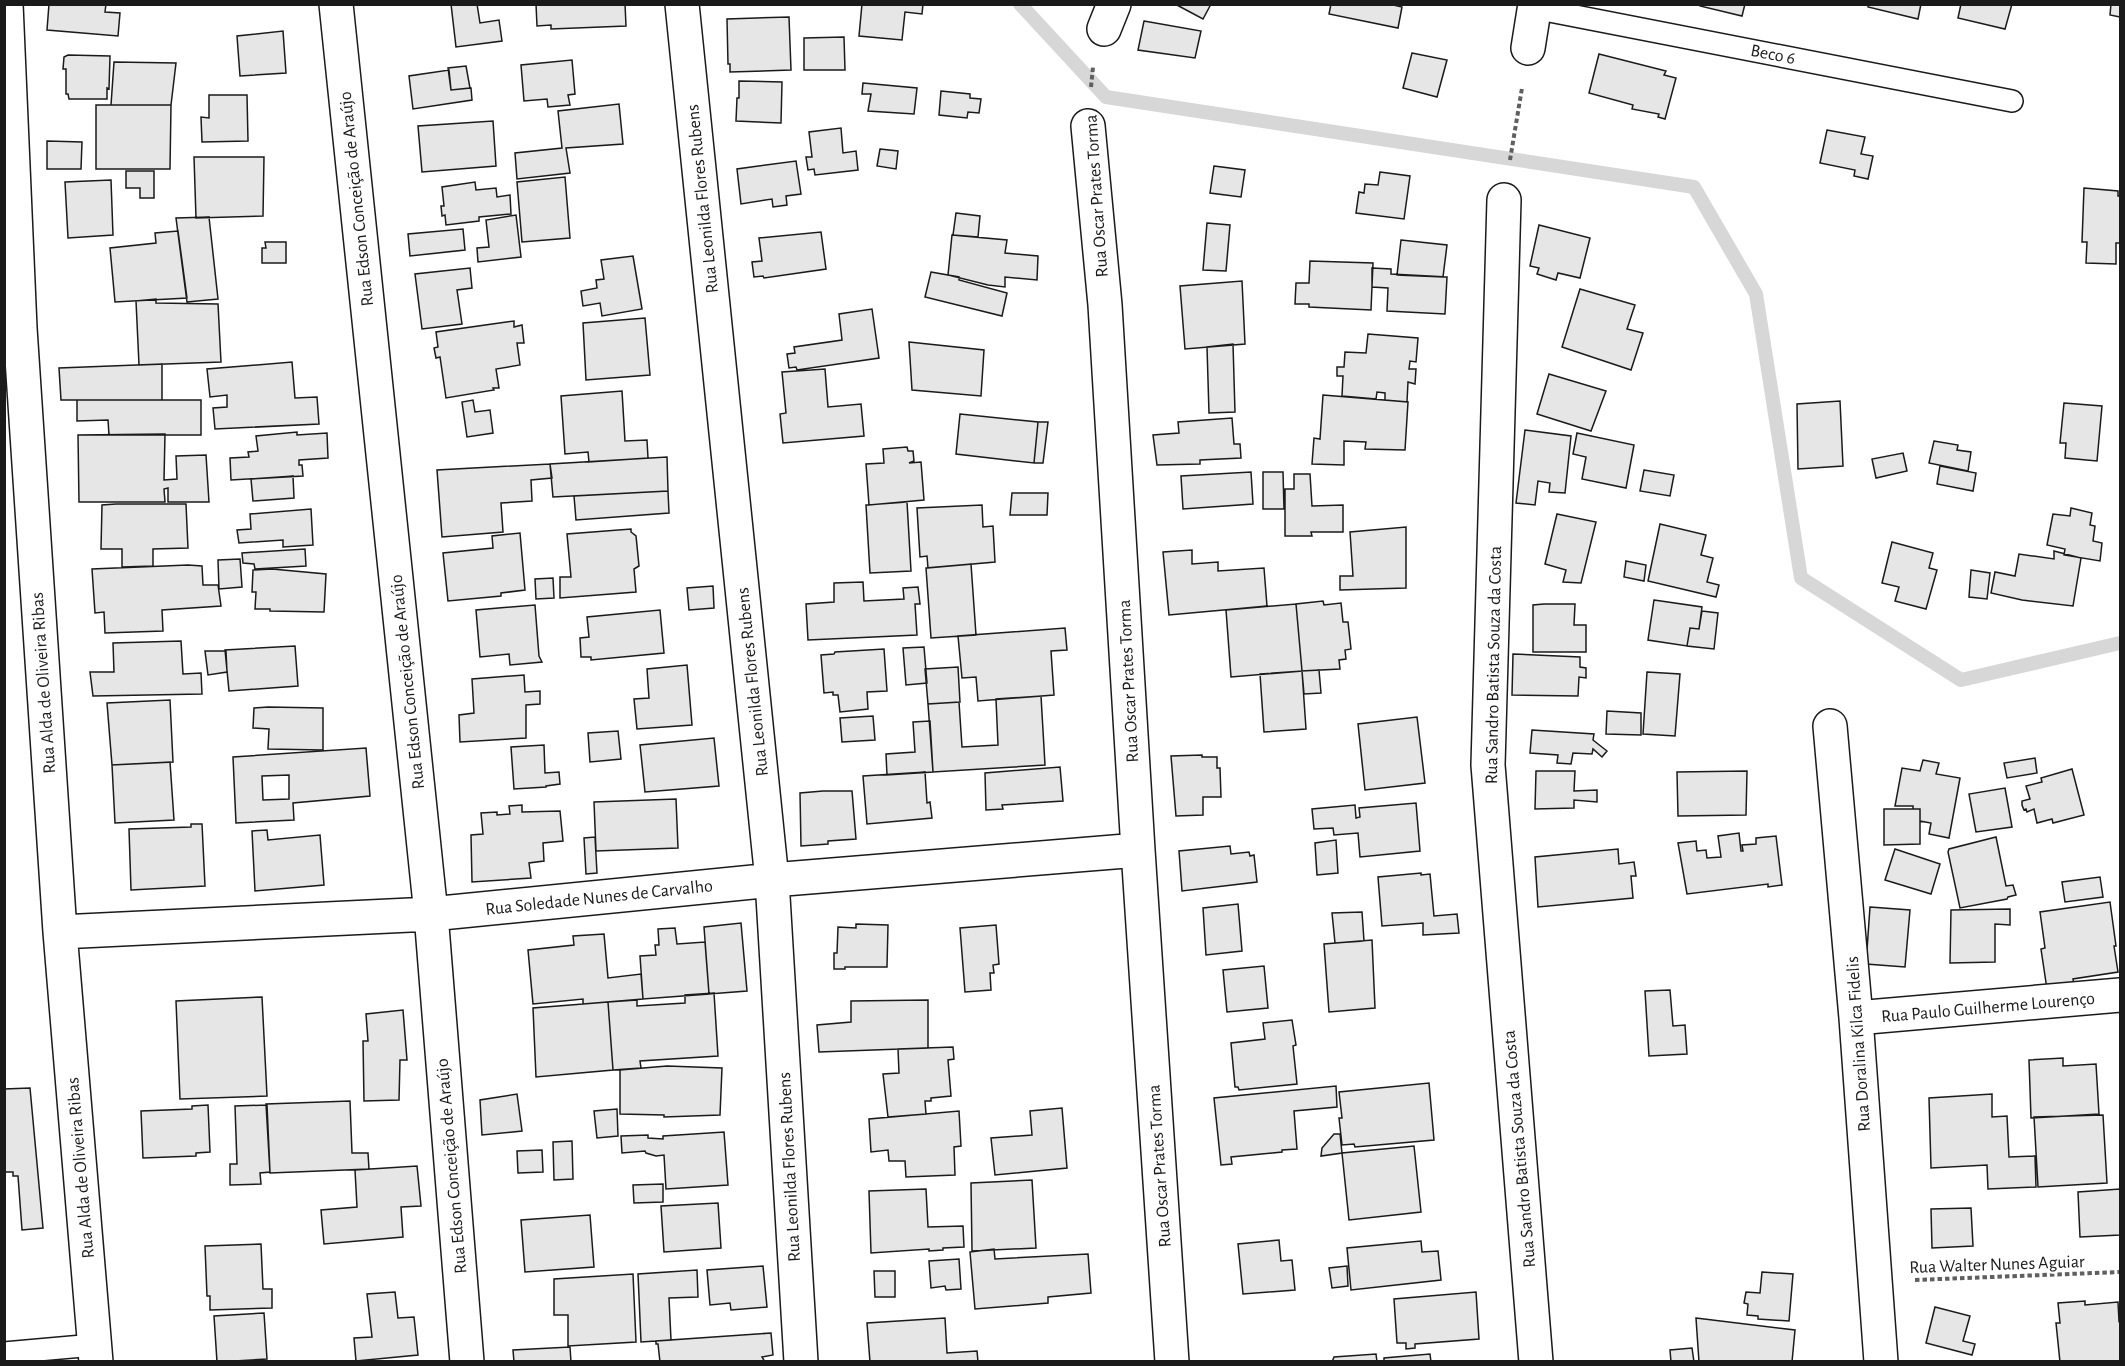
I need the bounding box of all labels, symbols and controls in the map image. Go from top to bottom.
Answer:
street label: Beco 6 [1749,42,1797,68]
street label: Rua Edson Conceição de Araújo [337,90,377,307]
street label: Rua Leonilda Flores Rubens [684,104,722,294]
street label: Rua Oscar Prates Torma [1082,114,1112,278]
street label: Rua Sandro Batista Souza da Costa [1483,546,1505,784]
street label: Rua Edson Conceição de Araújo [388,573,428,790]
street label: Rua Leonilda Flores Rubens [734,587,772,777]
street label: Rua Alda de Oliveira Ribas [29,592,59,774]
street label: Rua Oscar Prates Torma [1116,599,1142,763]
street label: Rua Soledade Nunes de Carvalho [484,877,714,919]
street label: Rua Doralina Kilca Fidelis [1844,956,1874,1132]
street label: Rua Paulo Guilherme Lourenço [1880,990,2096,1026]
street label: Rua Sandro Batista Souza da Costa [1501,1029,1539,1268]
street label: Rua Edson Conceição de Araújo [434,1057,470,1274]
street label: Rua Leonilda Flores Rubens [776,1072,804,1262]
street label: Rua Alda de Oliveira Ribas [64,1077,98,1259]
street label: Rua Oscar Prates Torma [1145,1084,1175,1248]
street label: Rua Walter Nunes Aguiar [1909,1253,2085,1277]

